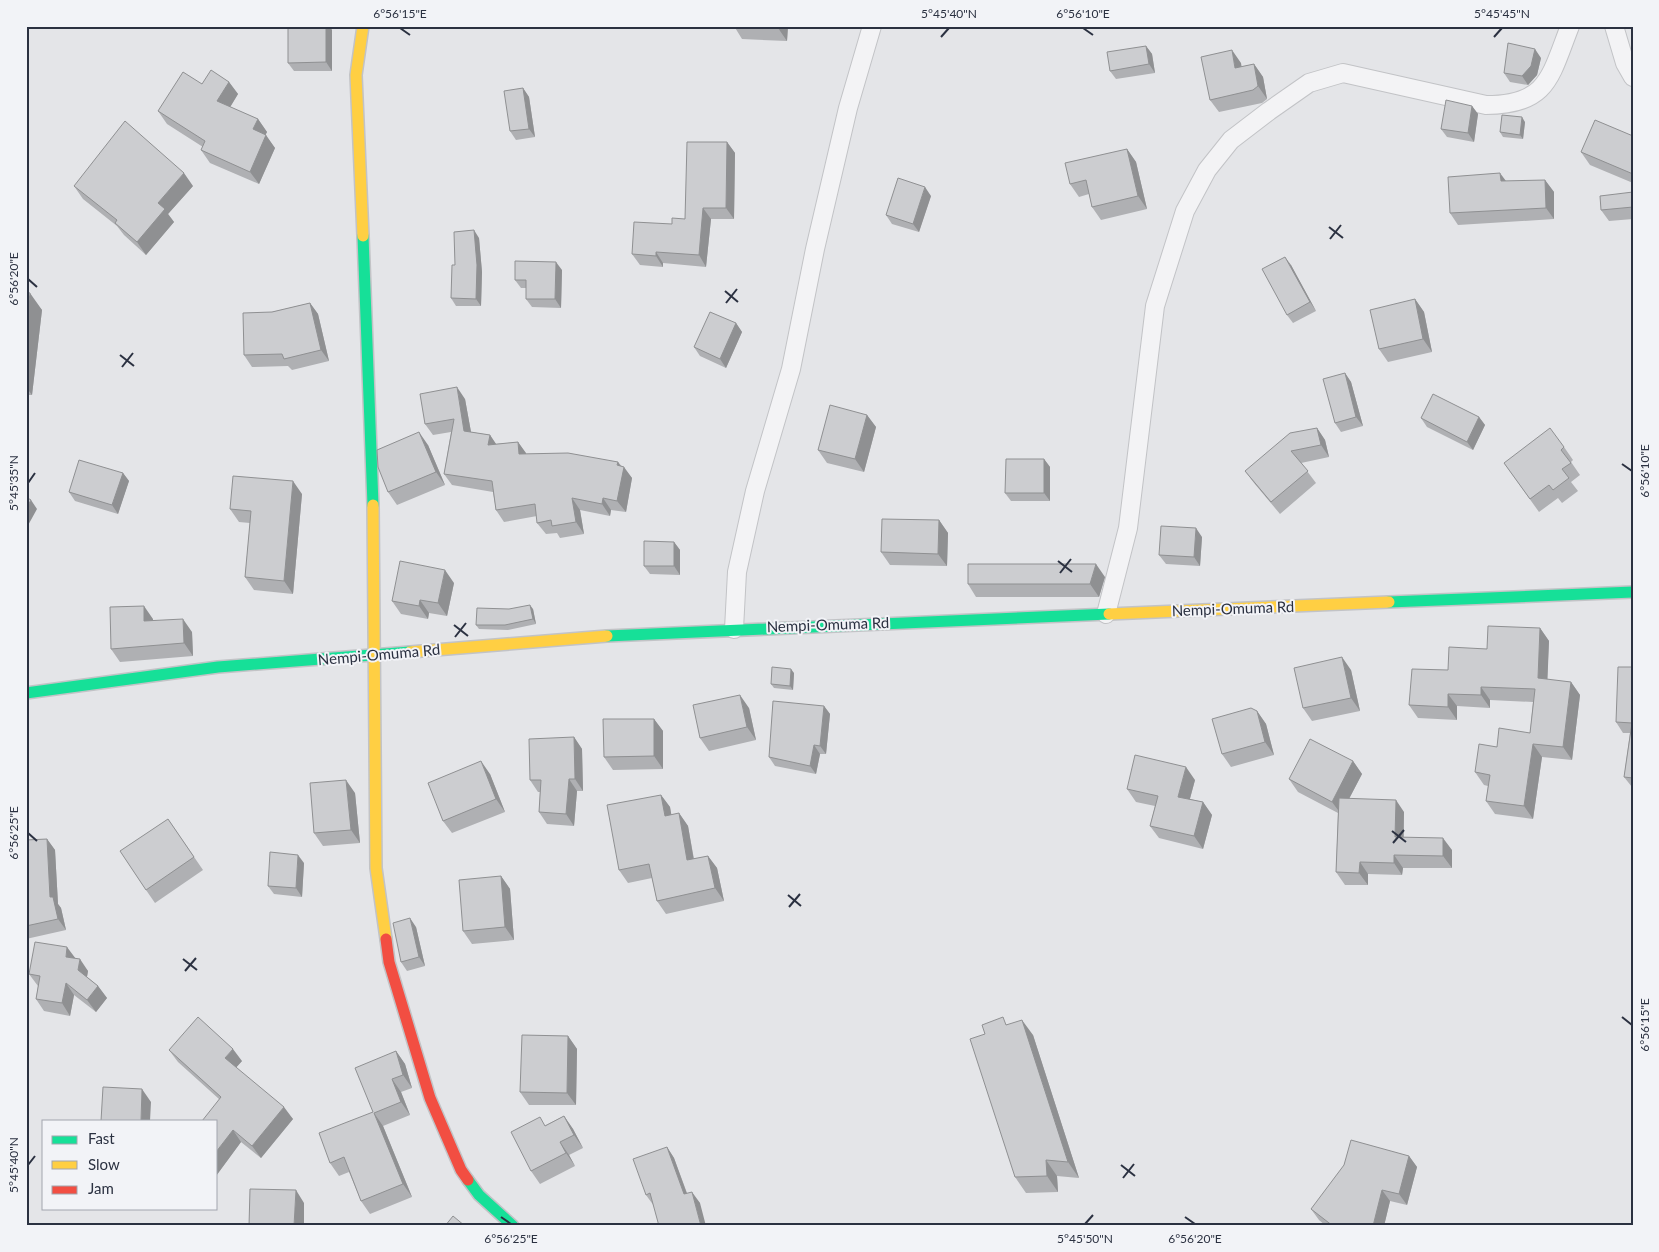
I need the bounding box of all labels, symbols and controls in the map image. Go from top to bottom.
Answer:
text: 6°56'15"E [373,6,427,21]
text: 5°45'40"N [921,6,977,21]
text: 6°56'10"E [1056,6,1110,21]
text: 5°45'45"N [1474,6,1530,21]
text: 6°56'20"E [6,252,21,306]
text: 6°56'10"E [1637,444,1652,498]
text: 5°45'35"N [6,455,21,511]
street label: Nempi-Omuma Rd [1171,597,1295,619]
street label: Nempi-Omuma Rd [766,613,890,635]
street label: Nempi-Omuma Rd [317,640,441,668]
text: 6°56'25"E [6,806,21,860]
text: 6°56'15"E [1637,998,1652,1052]
legend [42,1120,218,1210]
text: Fast [88,1129,115,1147]
text: 5°45'40"N [6,1137,21,1193]
text: Slow [88,1155,120,1173]
text: Jam [88,1179,114,1197]
text: 6°56'25"E [484,1231,538,1246]
text: 5°45'50"N [1057,1231,1113,1246]
text: 6°56'20"E [1168,1231,1222,1246]

